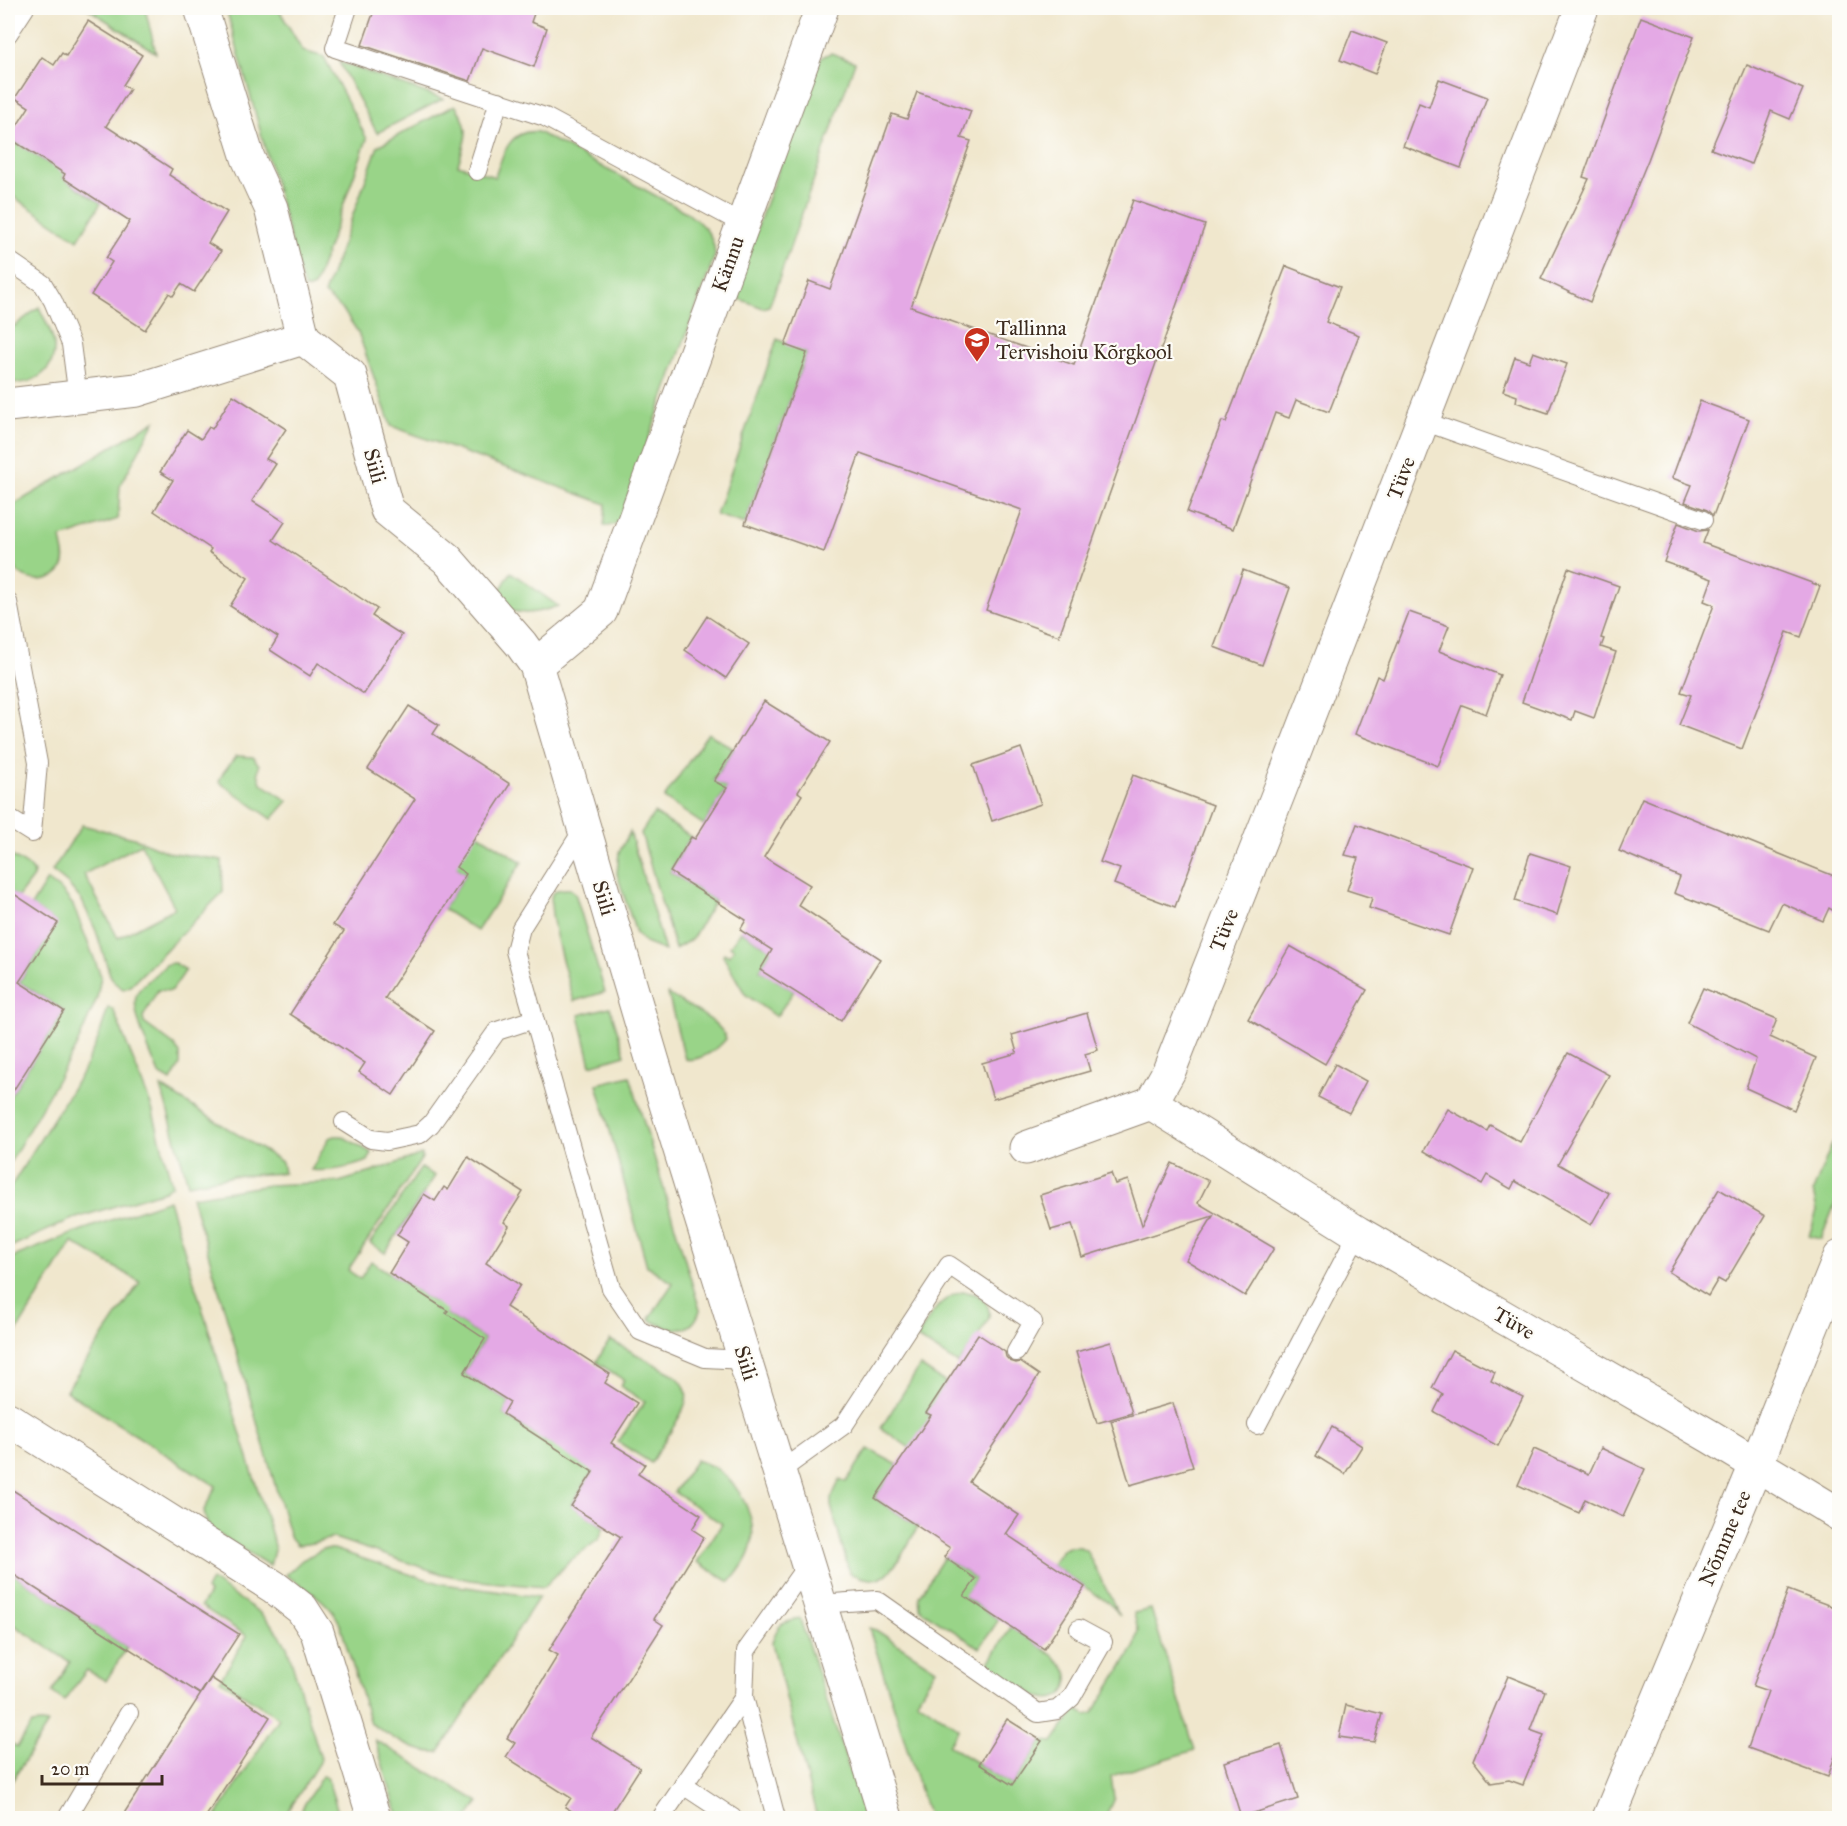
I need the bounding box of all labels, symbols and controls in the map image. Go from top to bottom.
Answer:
street label: Kännu [706,233,750,295]
place label: Tallinna Tervishoiu Kõrgkool [996,315,1173,365]
school or university icon: Tallinna Tervishoiu Kõrgkool [962,325,992,363]
street label: Siili [358,446,392,487]
street label: Tüve [1381,453,1421,503]
street label: Siili [587,878,621,919]
street label: Tüve [1204,905,1244,955]
street label: Tüve [1488,1301,1540,1345]
street label: Siili [728,1342,764,1384]
street label: Nõmme tee [1693,1486,1757,1590]
scale bar [42,1748,162,1786]
text: 20 m [51,1758,89,1780]

